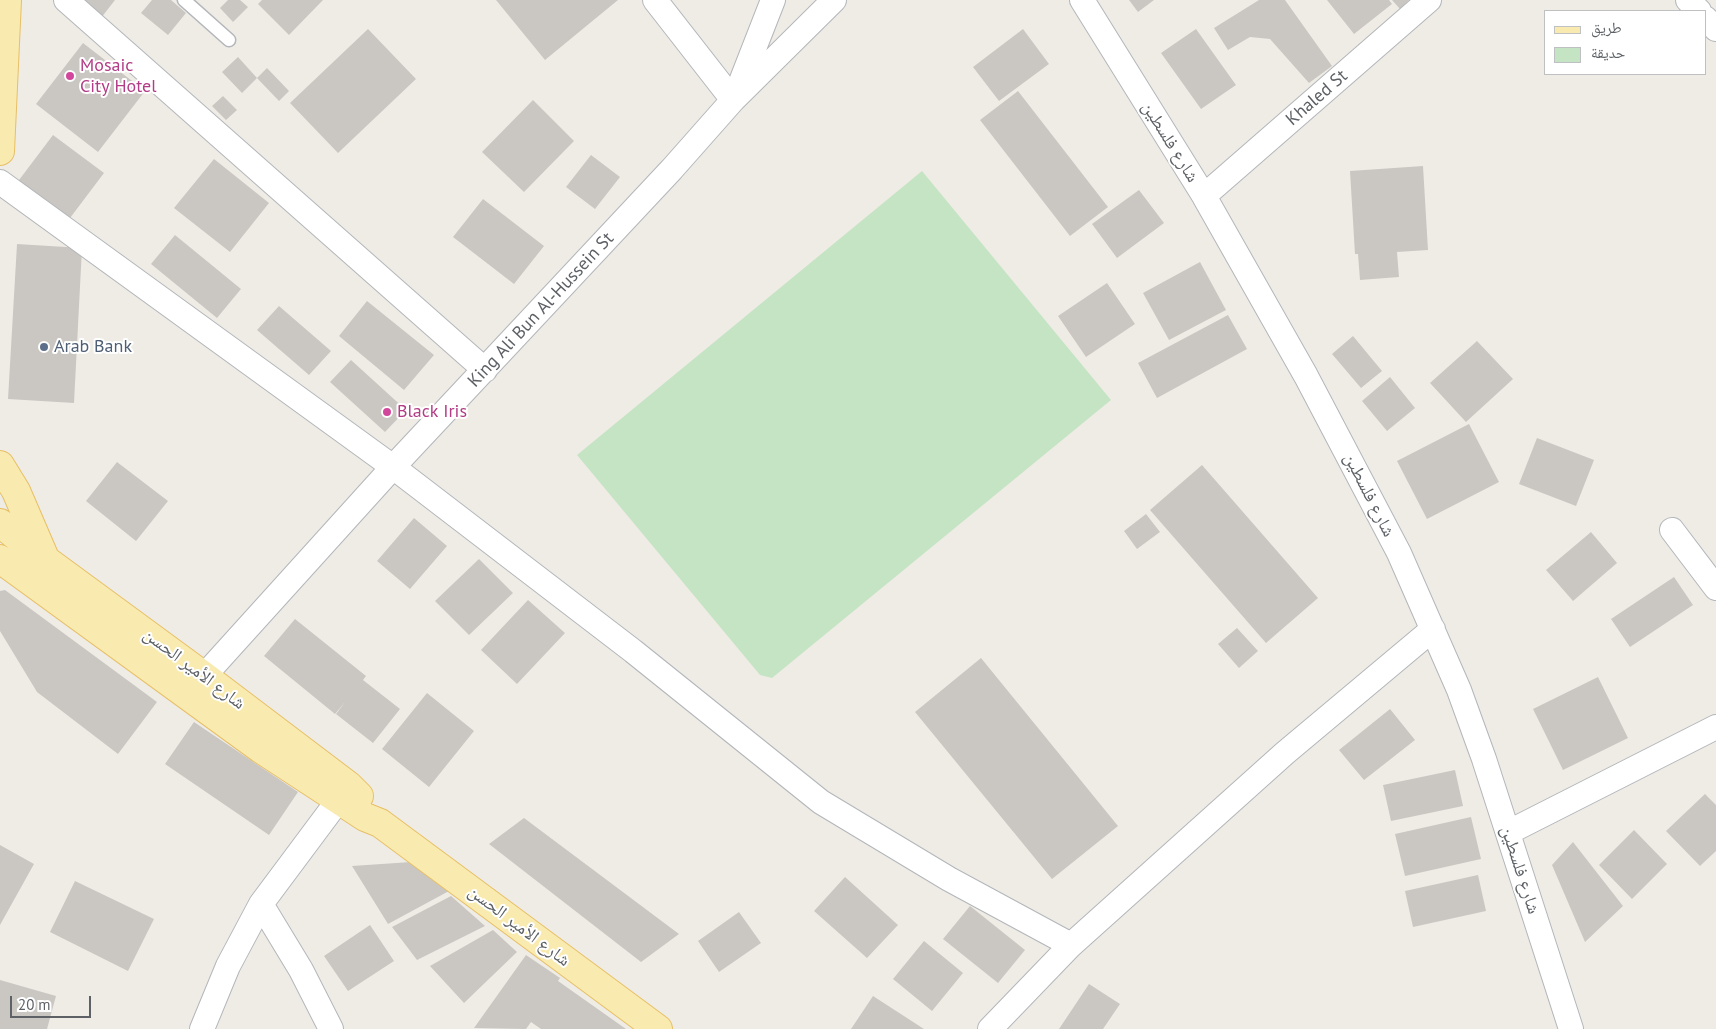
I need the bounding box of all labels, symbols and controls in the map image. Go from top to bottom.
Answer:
legend [1544,10,1706,75]
text: طريق [1591,18,1622,37]
text: حديقة [1591,43,1625,62]
place label: Mosaic City Hotel [80,55,156,98]
street label: Khaled St [1282,65,1352,131]
marker: Mosaic City Hotel [64,70,76,82]
street label: شارع فلسطين [1137,98,1203,186]
street label: King Ali Bun Al-Hussein St [464,228,618,392]
place label: Arab Bank [54,336,132,358]
marker: Arab Bank [38,341,50,353]
place label: Black Iris [397,401,467,423]
marker: Black Iris [381,406,393,418]
street label: شارع فلسطين [1339,449,1399,541]
street label: شارع الأمير الحسن [139,624,249,714]
street label: شارع فلسطين [1496,823,1544,917]
street label: شارع الأمير الحسن [464,881,574,971]
scale bar [12,986,94,1018]
text: 20 m [18,995,51,1014]

